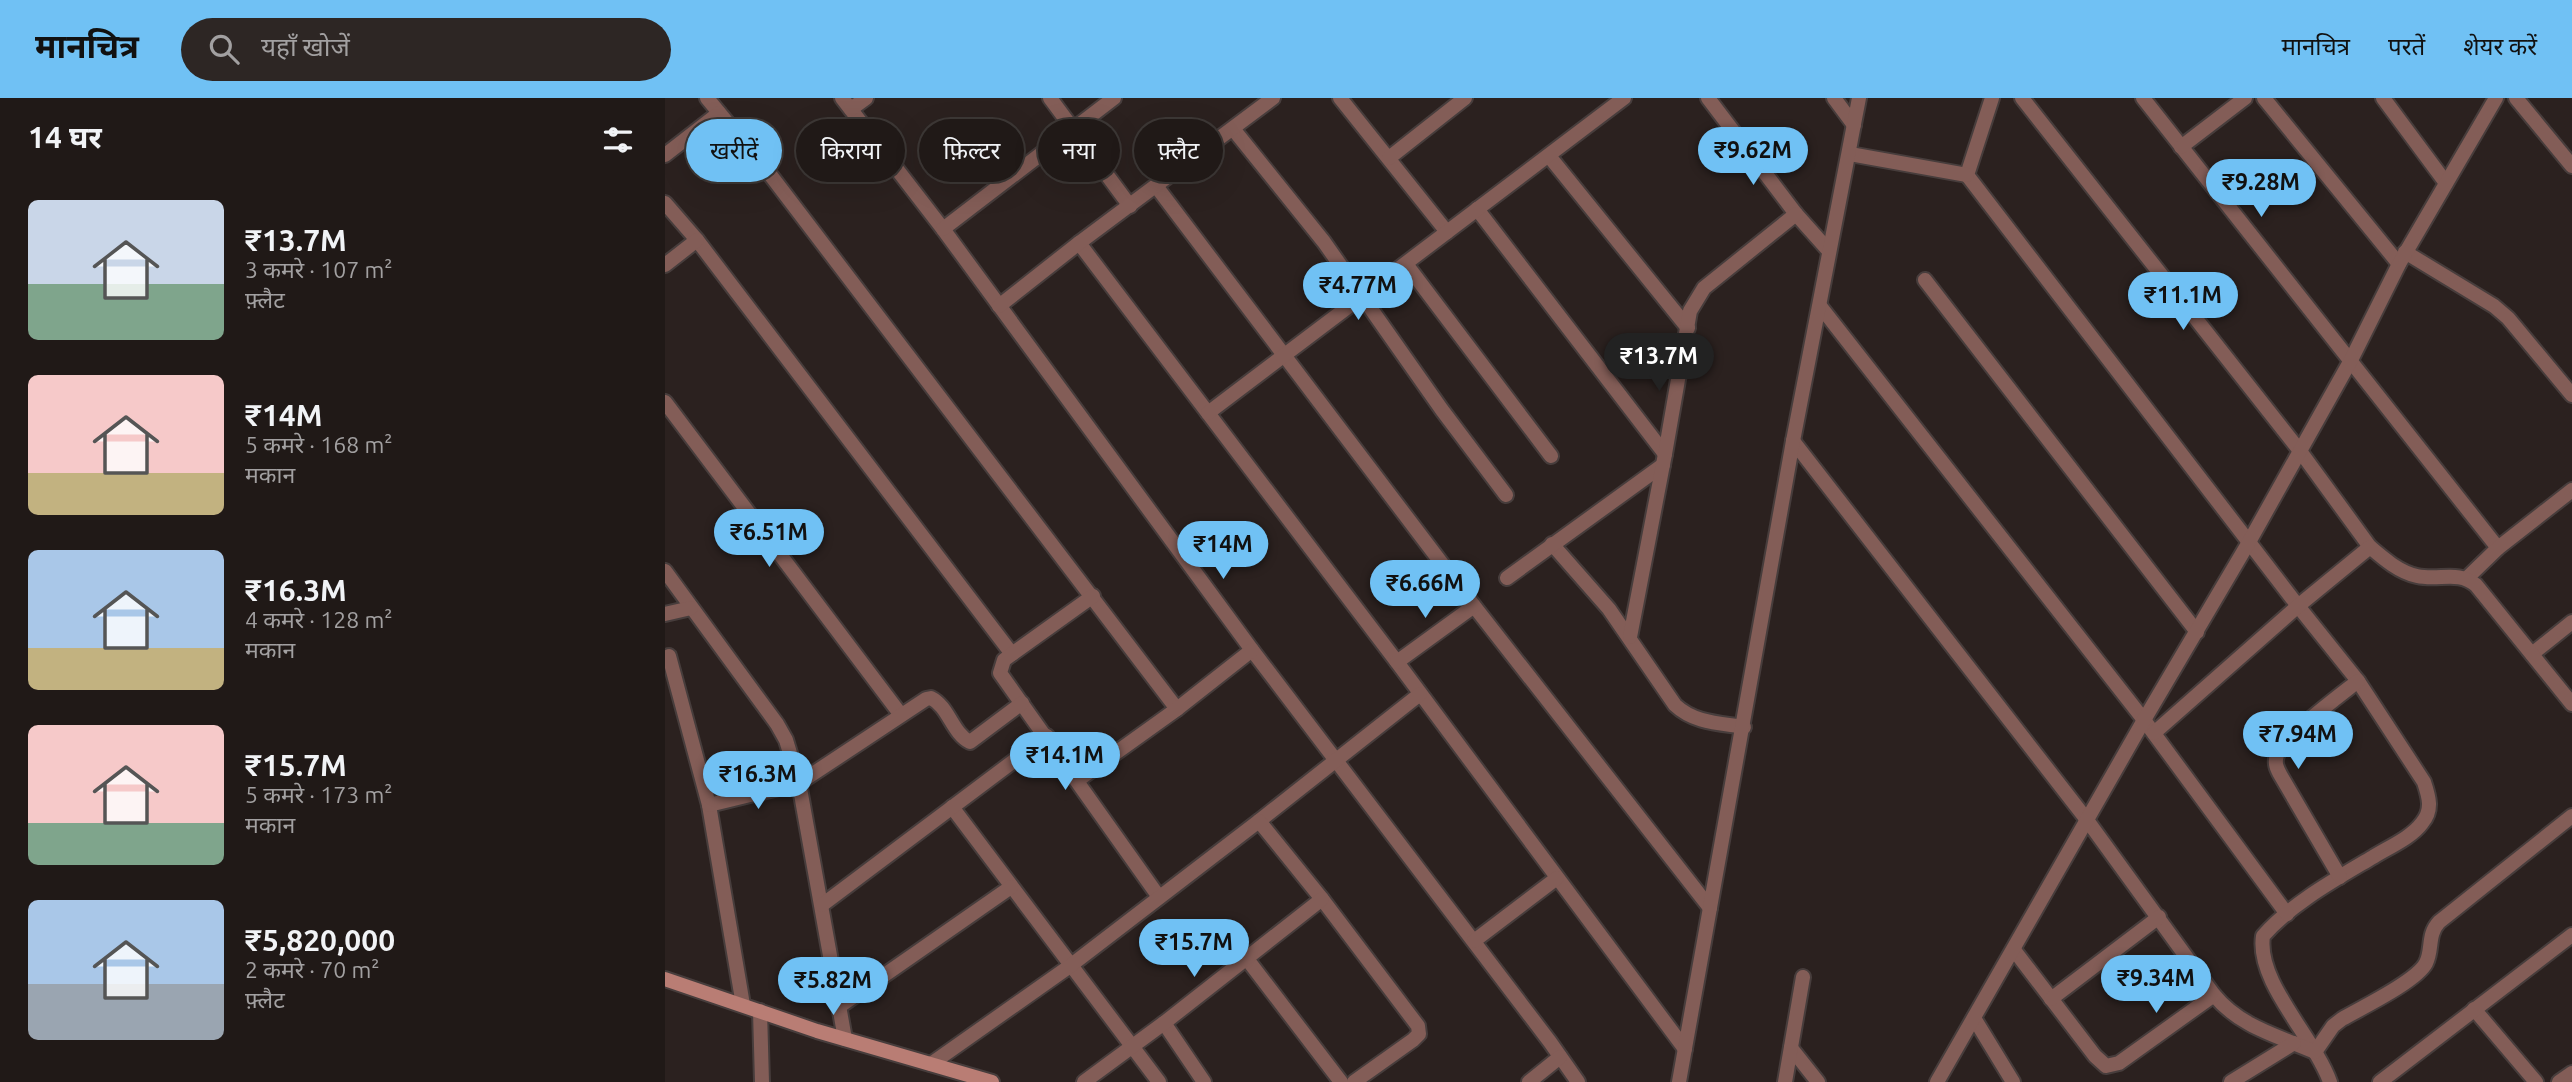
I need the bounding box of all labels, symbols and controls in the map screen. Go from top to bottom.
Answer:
search box [181,18,671,81]
text: मानचित्र [35,27,139,64]
icon: search [205,30,243,68]
text: यहाँ खोजें [261,32,350,61]
text: मानचित्र [2281,33,2350,60]
text: परतें [2388,33,2425,60]
text: शेयर करें [2463,33,2537,60]
chip: खरीदें [686,119,782,182]
chip: किराया [796,119,905,182]
chip: फ़िल्टर [919,119,1024,182]
chip: नया [1038,119,1120,182]
chip: फ़्लैट [1134,119,1223,182]
text: 14 घर [28,120,102,154]
icon: filters [599,121,637,159]
pin: ₹9.62M [1696,127,1810,187]
text: ₹9.62M [1714,137,1792,162]
pin: ₹9.28M [2204,159,2318,219]
text: ₹9.28M [2222,169,2300,194]
text: ₹13.7M [245,223,347,257]
icon: home [84,228,168,312]
text: 3 कमरे · 107 m² [245,257,393,282]
pin: ₹4.77M [1301,262,1415,322]
text: ₹4.77M [1319,272,1397,297]
pin: ₹11.1M [2126,272,2240,332]
text: ₹11.1M [2144,282,2222,307]
text: फ़्लैट [245,287,285,312]
pin: ₹13.7M [1602,334,1716,393]
text: ₹13.7M [1620,343,1698,368]
text: ₹14M [245,398,322,432]
icon: home [84,403,168,487]
text: 5 कमरे · 168 m² [245,432,393,457]
text: मकान [245,462,295,487]
pin: ₹6.51M [712,510,826,569]
text: ₹6.51M [730,519,808,544]
pin: ₹14M [1182,522,1264,581]
text: ₹14M [1193,531,1253,556]
pin: ₹6.66M [1368,560,1482,620]
text: ₹6.66M [1386,570,1464,595]
text: ₹16.3M [245,573,347,607]
icon: home [84,578,168,662]
text: 4 कमरे · 128 m² [245,607,393,632]
text: मकान [245,637,295,662]
pin: ₹7.94M [2241,712,2355,771]
text: ₹7.94M [2259,721,2337,746]
pin: ₹14.1M [1008,732,1122,792]
text: ₹14.1M [1026,742,1104,767]
text: ₹15.7M [245,748,347,782]
pin: ₹16.3M [701,752,815,811]
icon: home [84,753,168,837]
text: ₹16.3M [719,761,797,786]
text: 5 कमरे · 173 m² [245,782,393,807]
text: मकान [245,812,295,837]
pin: ₹15.7M [1137,920,1251,979]
text: ₹5,820,000 [245,923,395,957]
icon: home [84,928,168,1012]
text: ₹15.7M [1155,929,1233,954]
pin: ₹9.34M [2099,956,2213,1015]
text: 2 कमरे · 70 m² [245,957,380,982]
pin: ₹5.82M [776,958,890,1017]
text: ₹9.34M [2117,965,2195,990]
text: ₹5.82M [794,967,872,992]
text: फ़्लैट [245,987,285,1012]

